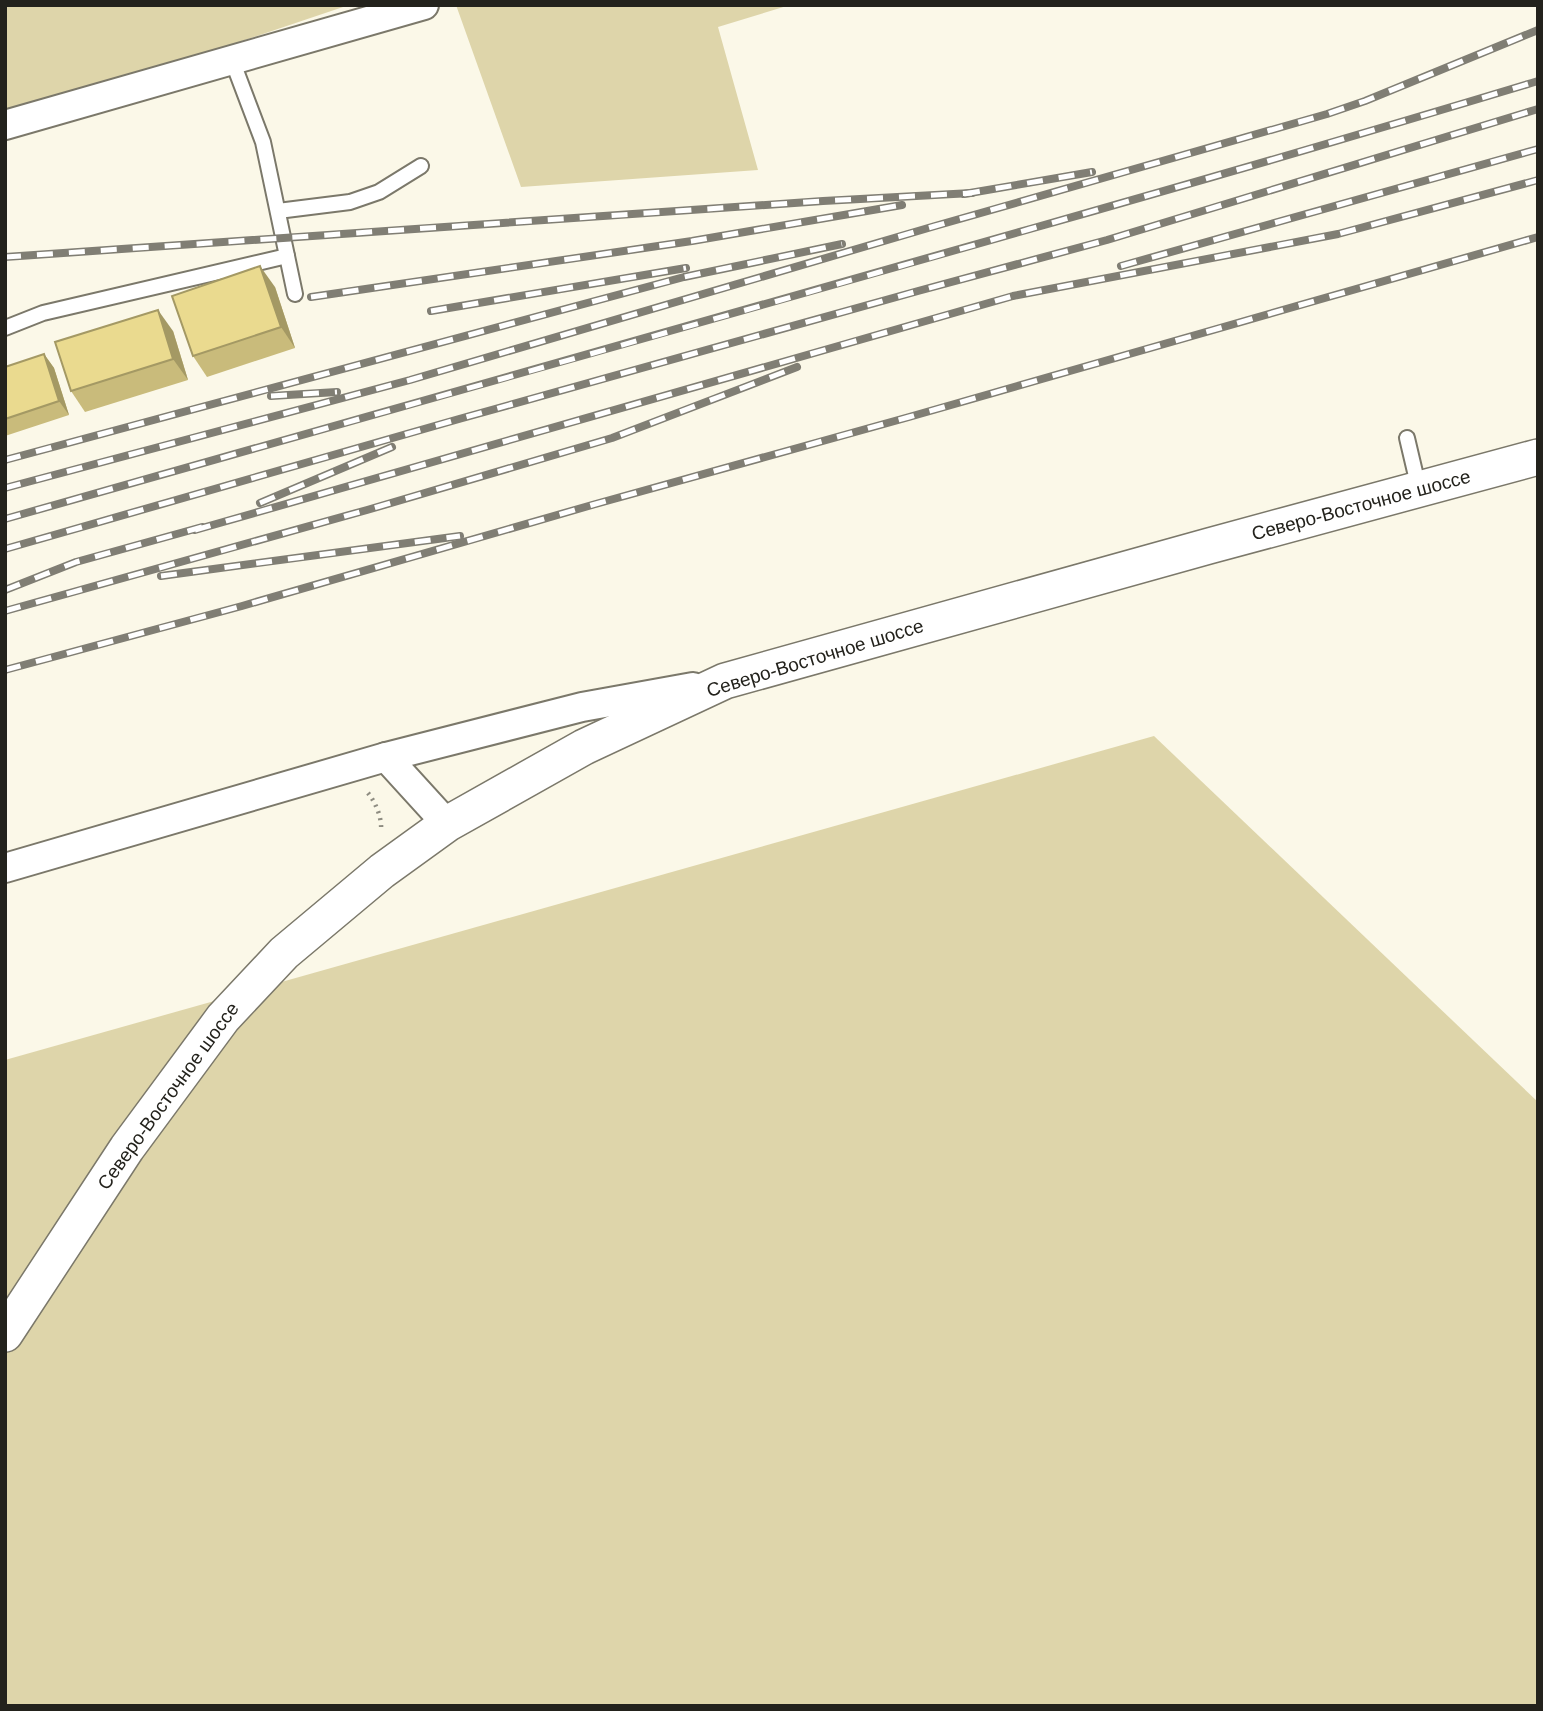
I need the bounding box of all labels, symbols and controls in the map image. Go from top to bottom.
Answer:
street label: Северо-Восточное шоссе [1249,466,1473,544]
street label: Северо-Восточное шоссе [704,615,926,701]
street label: Северо-Восточное шоссе [93,999,243,1193]

